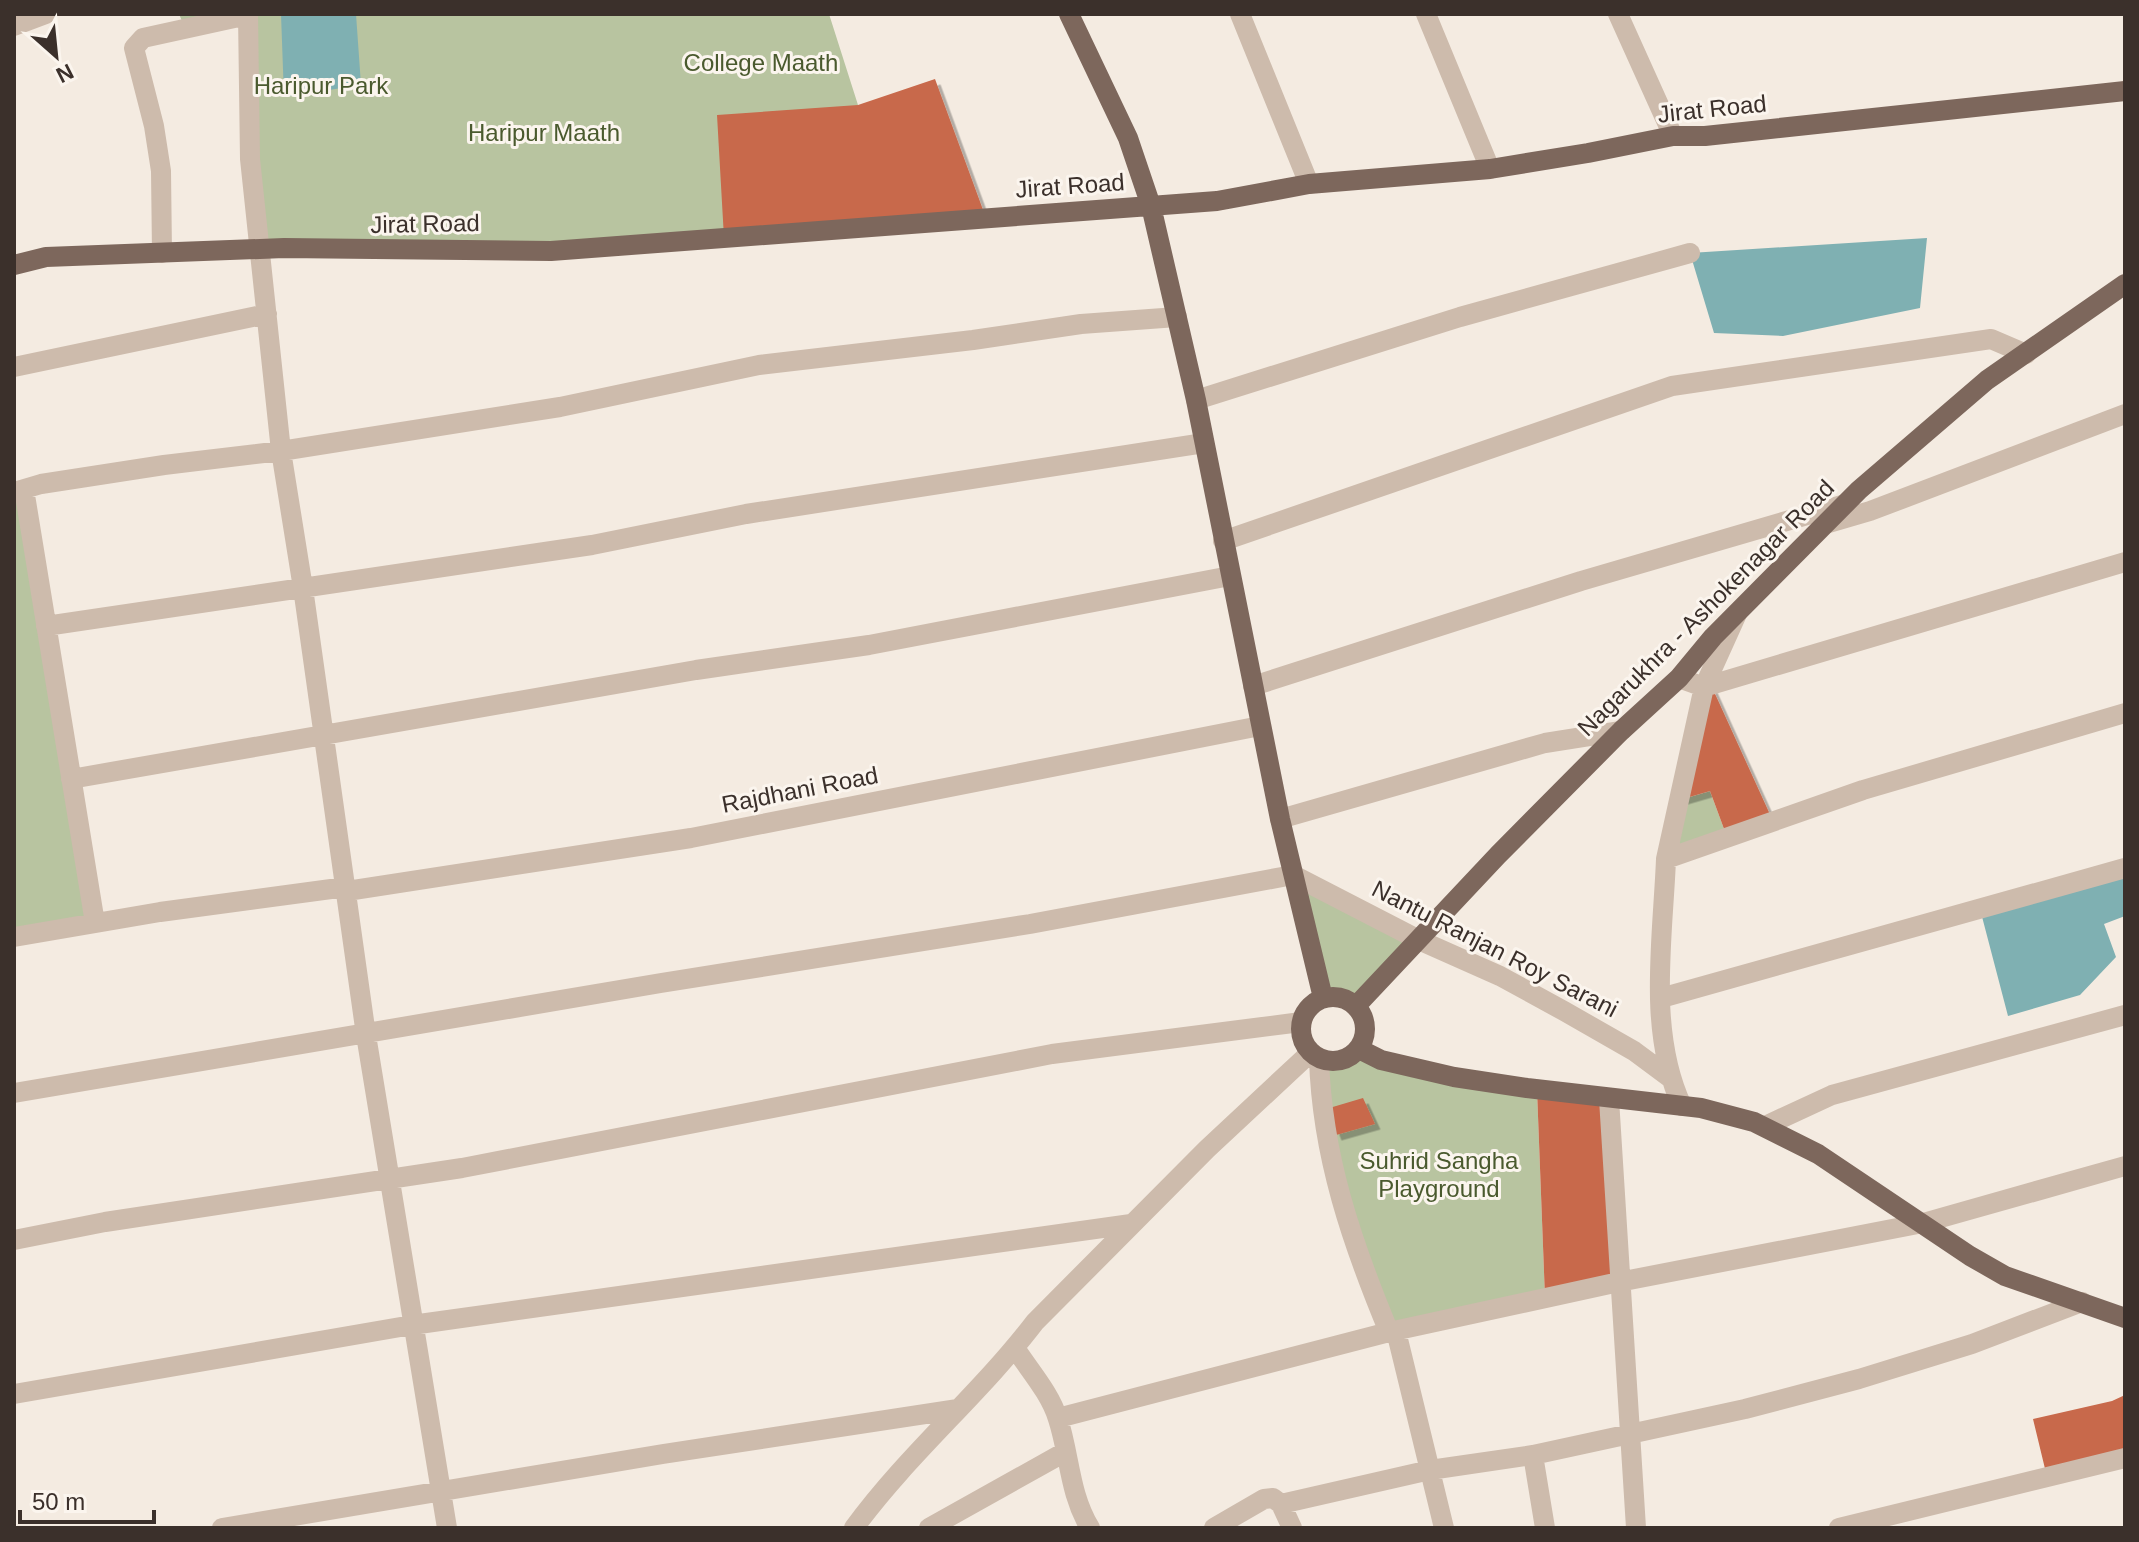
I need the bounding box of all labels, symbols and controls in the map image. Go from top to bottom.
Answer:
north arrow [16,16,96,96]
park label: College Maath [684,49,838,76]
text: N [52,59,78,88]
park label: Haripur Park [254,72,389,99]
street label: Jirat Road [1656,89,1768,128]
park label: Haripur Maath [468,119,620,146]
street label: Jirat Road [1014,168,1125,203]
street label: Jirat Road [370,209,480,238]
street label: Nagarukhra - Ashokenagar Road [1572,474,1839,741]
street label: Rajdhani Road [719,761,880,818]
street label: Nantu Ranjan Roy Sarani [1368,875,1623,1022]
park label: Suhrid Sangha Playground [1360,1147,1519,1202]
scale bar [20,1474,154,1524]
text: 50 m [32,1488,85,1515]

